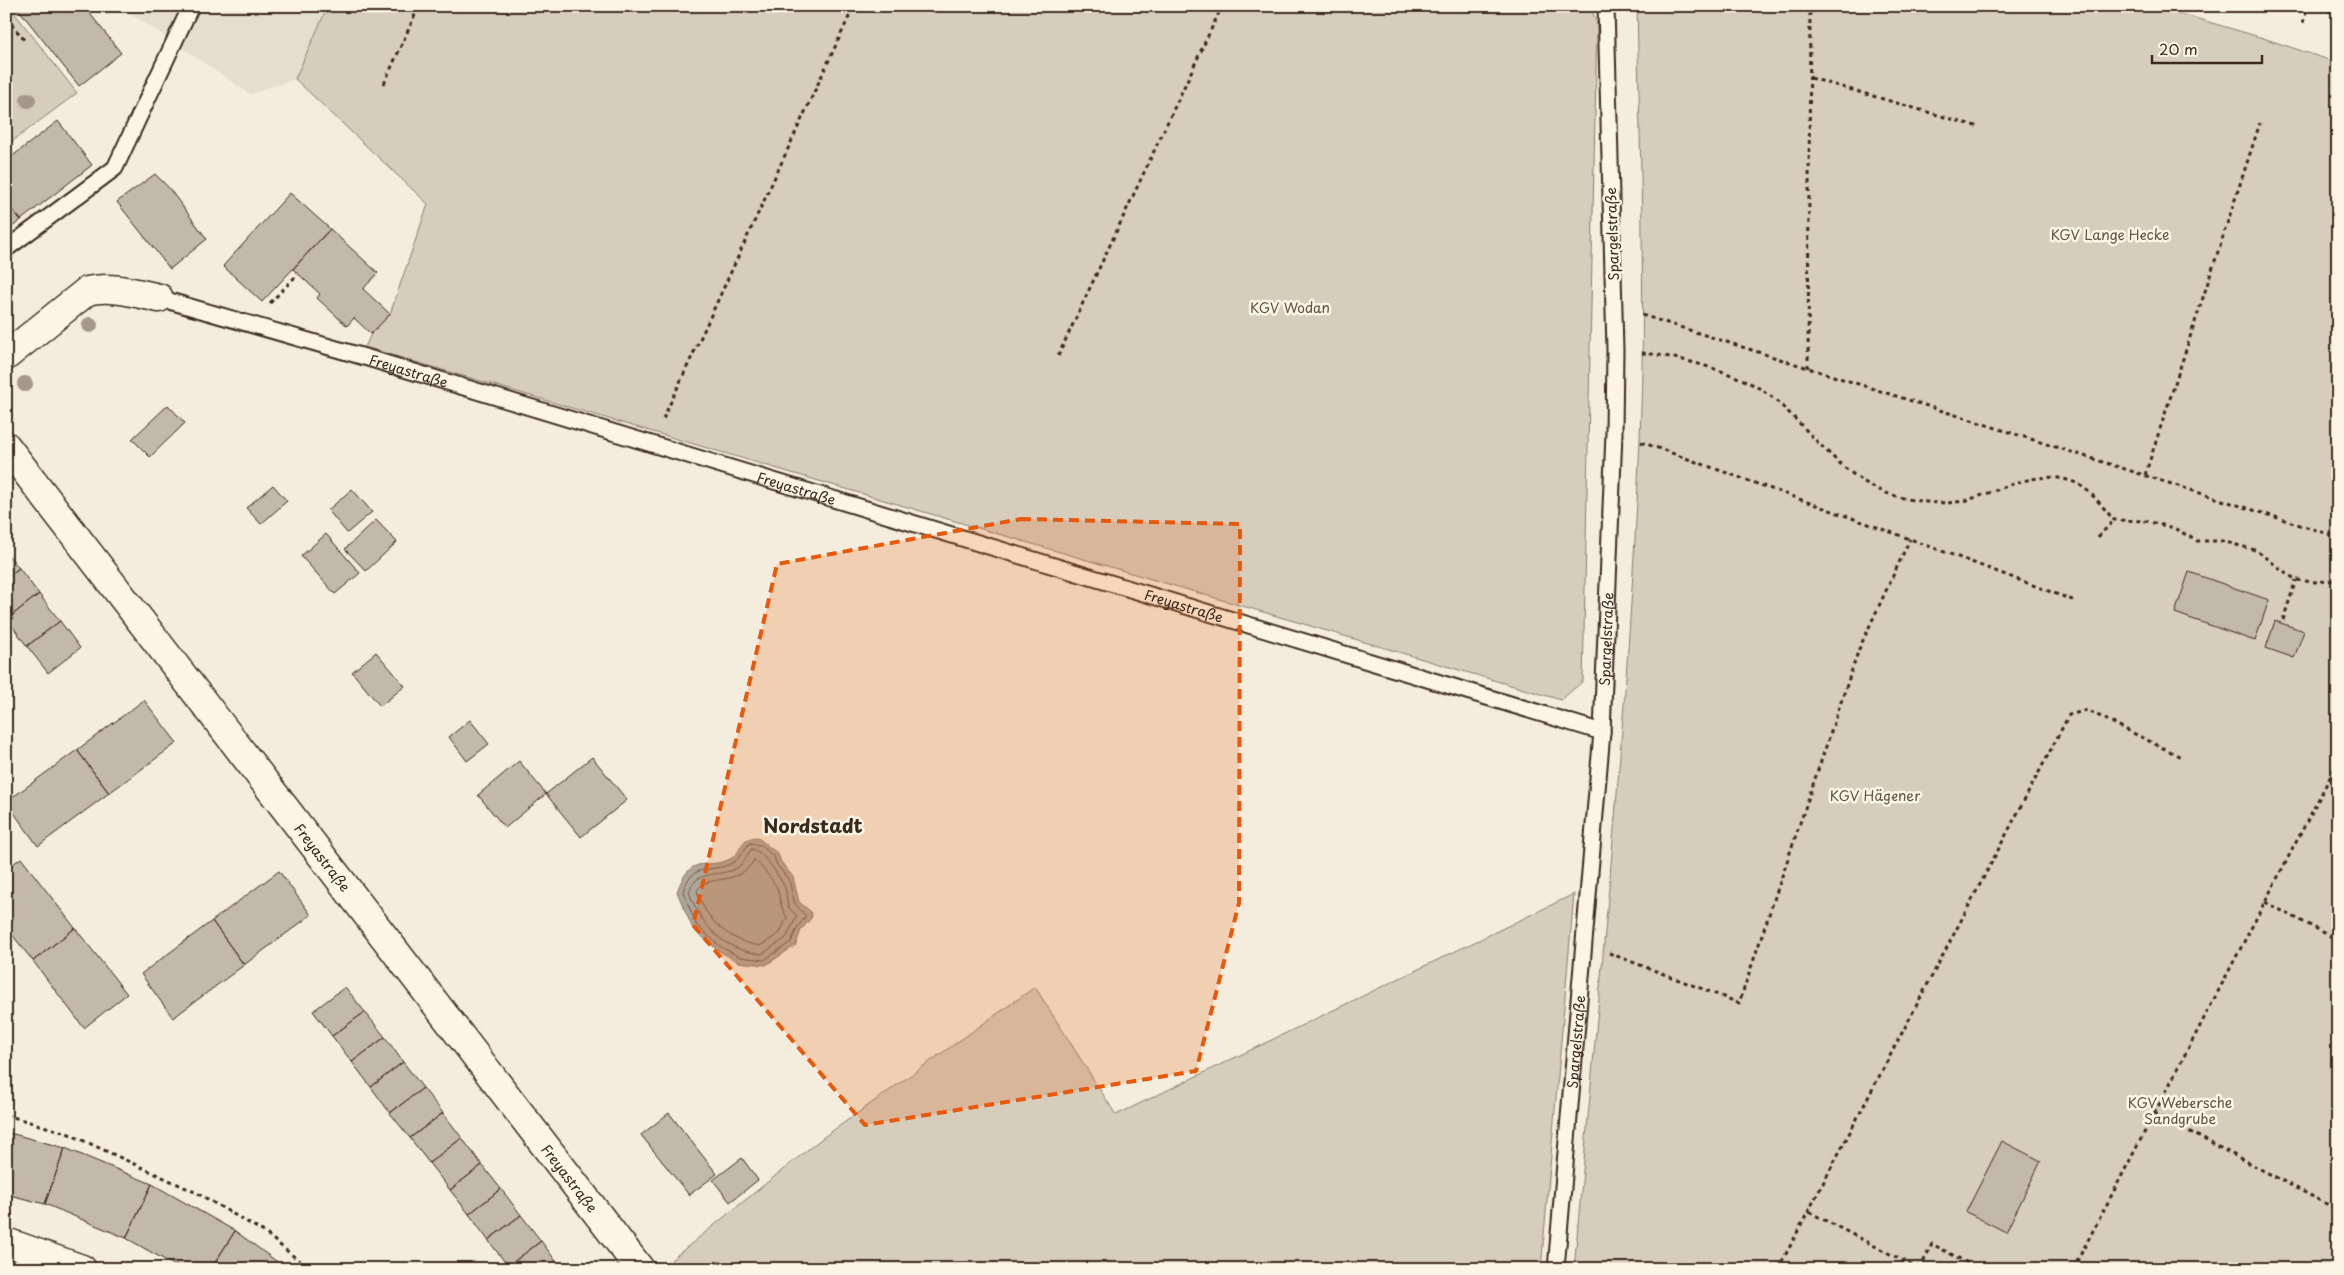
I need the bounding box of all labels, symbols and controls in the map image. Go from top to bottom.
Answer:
scale bar [2152,32,2262,64]
text: 20 m [2159,37,2198,60]
street label: Spargelstraße [1600,187,1624,281]
park label: KGV Lange Hecke [2051,224,2169,245]
park label: KGV Wodan [1250,297,1330,318]
street label: Freyastraße [367,348,451,392]
street label: Freyastraße [754,466,838,510]
street label: Freyastraße [1142,583,1226,627]
street label: Spargelstraße [1593,592,1618,686]
park label: KGV Hägener [1830,785,1920,806]
district label: Nordstadt [763,811,863,839]
street label: Freyastraße [290,819,356,896]
street label: Spargelstraße [1561,994,1590,1089]
park label: KGV Webersche Sandgrube [2128,1092,2232,1129]
street label: Freyastraße [537,1139,603,1217]

